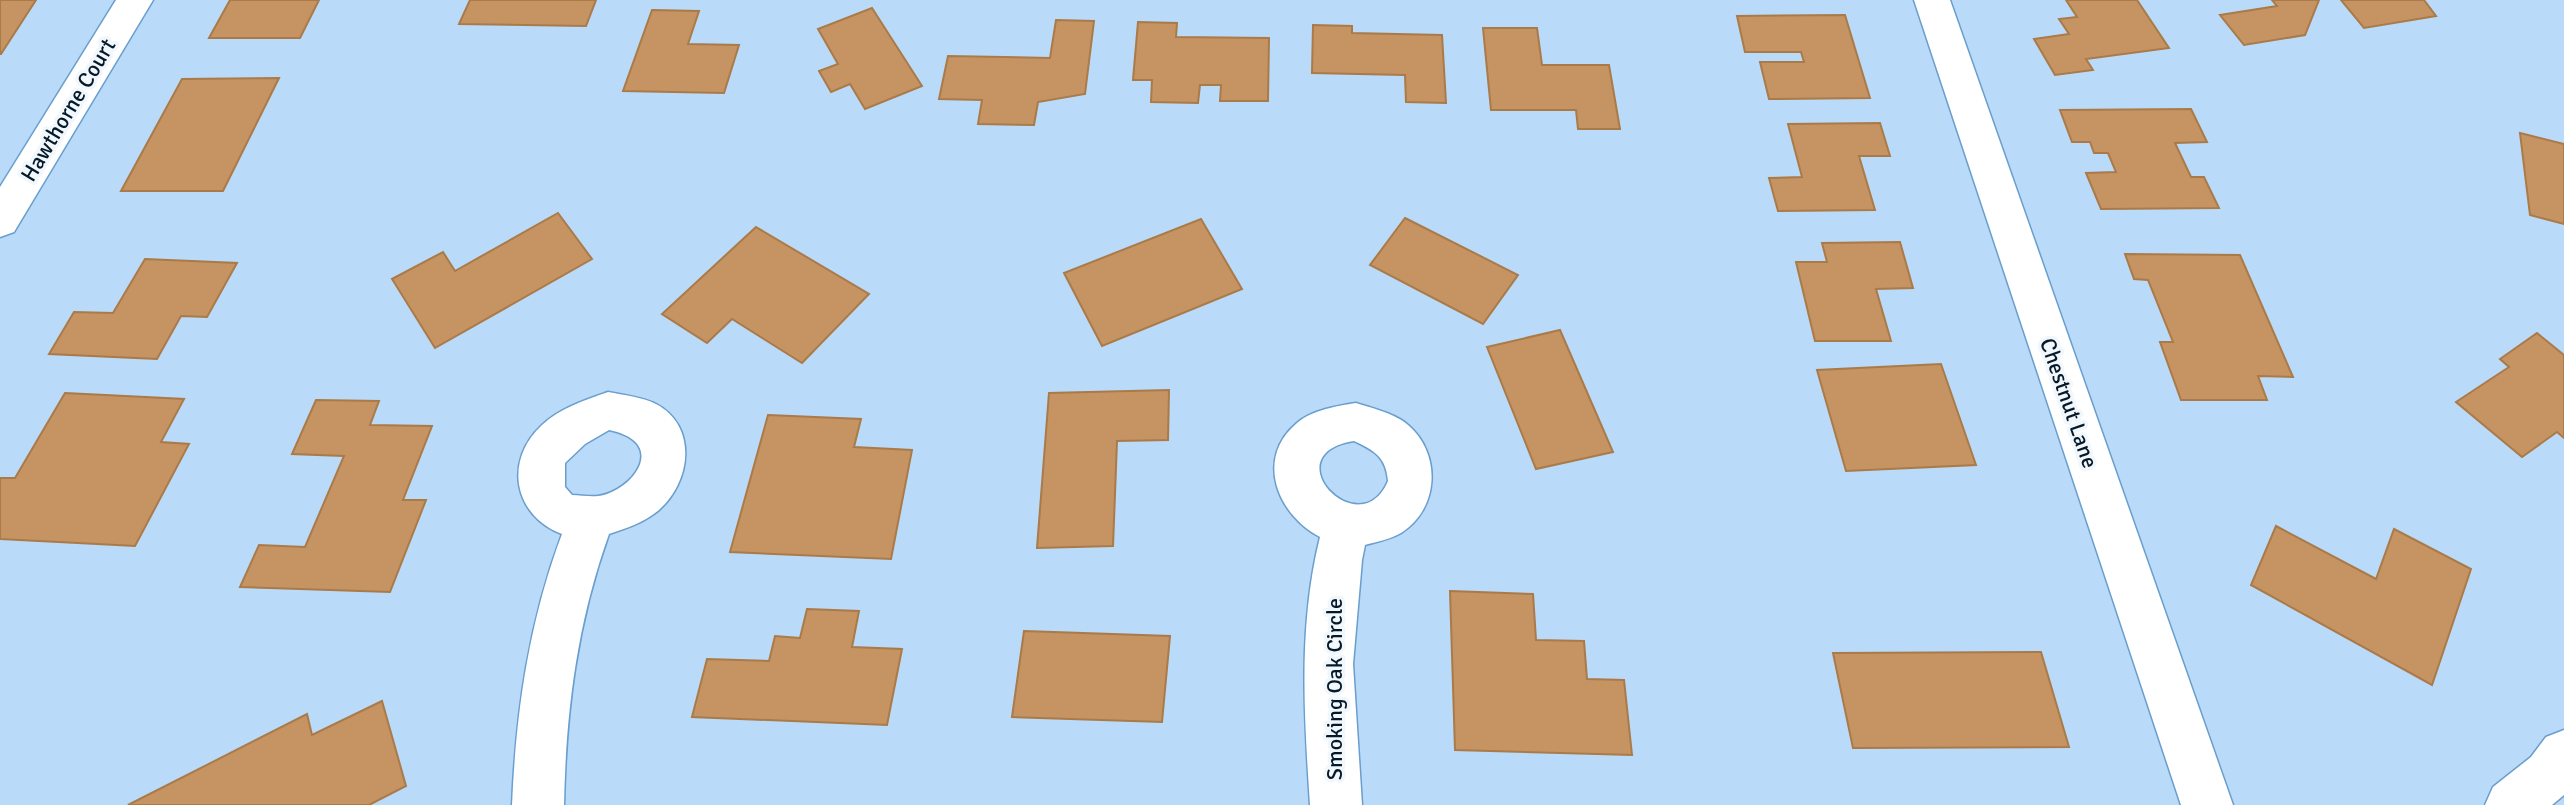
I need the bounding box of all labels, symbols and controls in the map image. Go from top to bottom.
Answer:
street label: Hawthorne Court [15,33,121,186]
street label: Chestnut Lane [2034,334,2104,472]
street label: Smoking Oak Circle [1321,598,1348,780]

